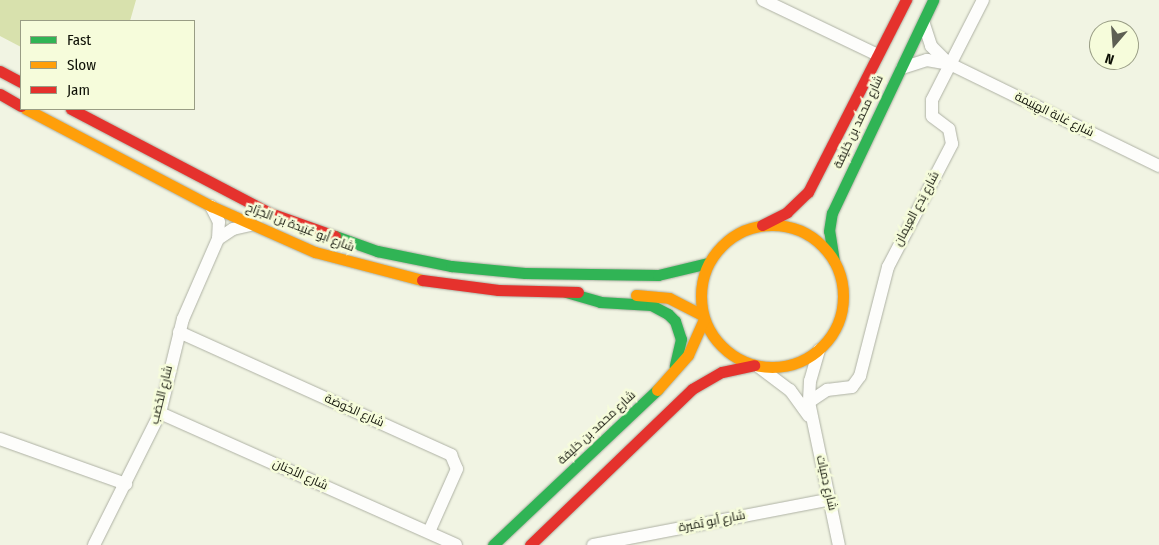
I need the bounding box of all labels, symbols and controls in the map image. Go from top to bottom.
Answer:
legend [20,20,195,110]
north arrow [1089,20,1139,70]
text: Fast [67,31,91,49]
text: N [1103,49,1116,68]
text: Slow [67,56,96,74]
street label: شارع محمد بن خليفة [831,73,887,171]
text: Jam [67,81,90,99]
street label: شارع غابة الهِيَيمة [1012,90,1096,140]
street label: شارع بَدع العِيمان [891,169,943,249]
street label: شارع أبو عُبَيدة بن الجَرَّاح [244,201,356,255]
street label: شارع الخَصَب [148,364,176,426]
street label: شارع محمد بن خليفة [555,388,639,468]
street label: شارع الخَوضة [322,392,386,430]
street label: شارع دِميات [813,454,839,512]
street label: شارع الأجنان [270,456,330,494]
street label: شارع أبو ثِمَيرة [677,508,747,536]

